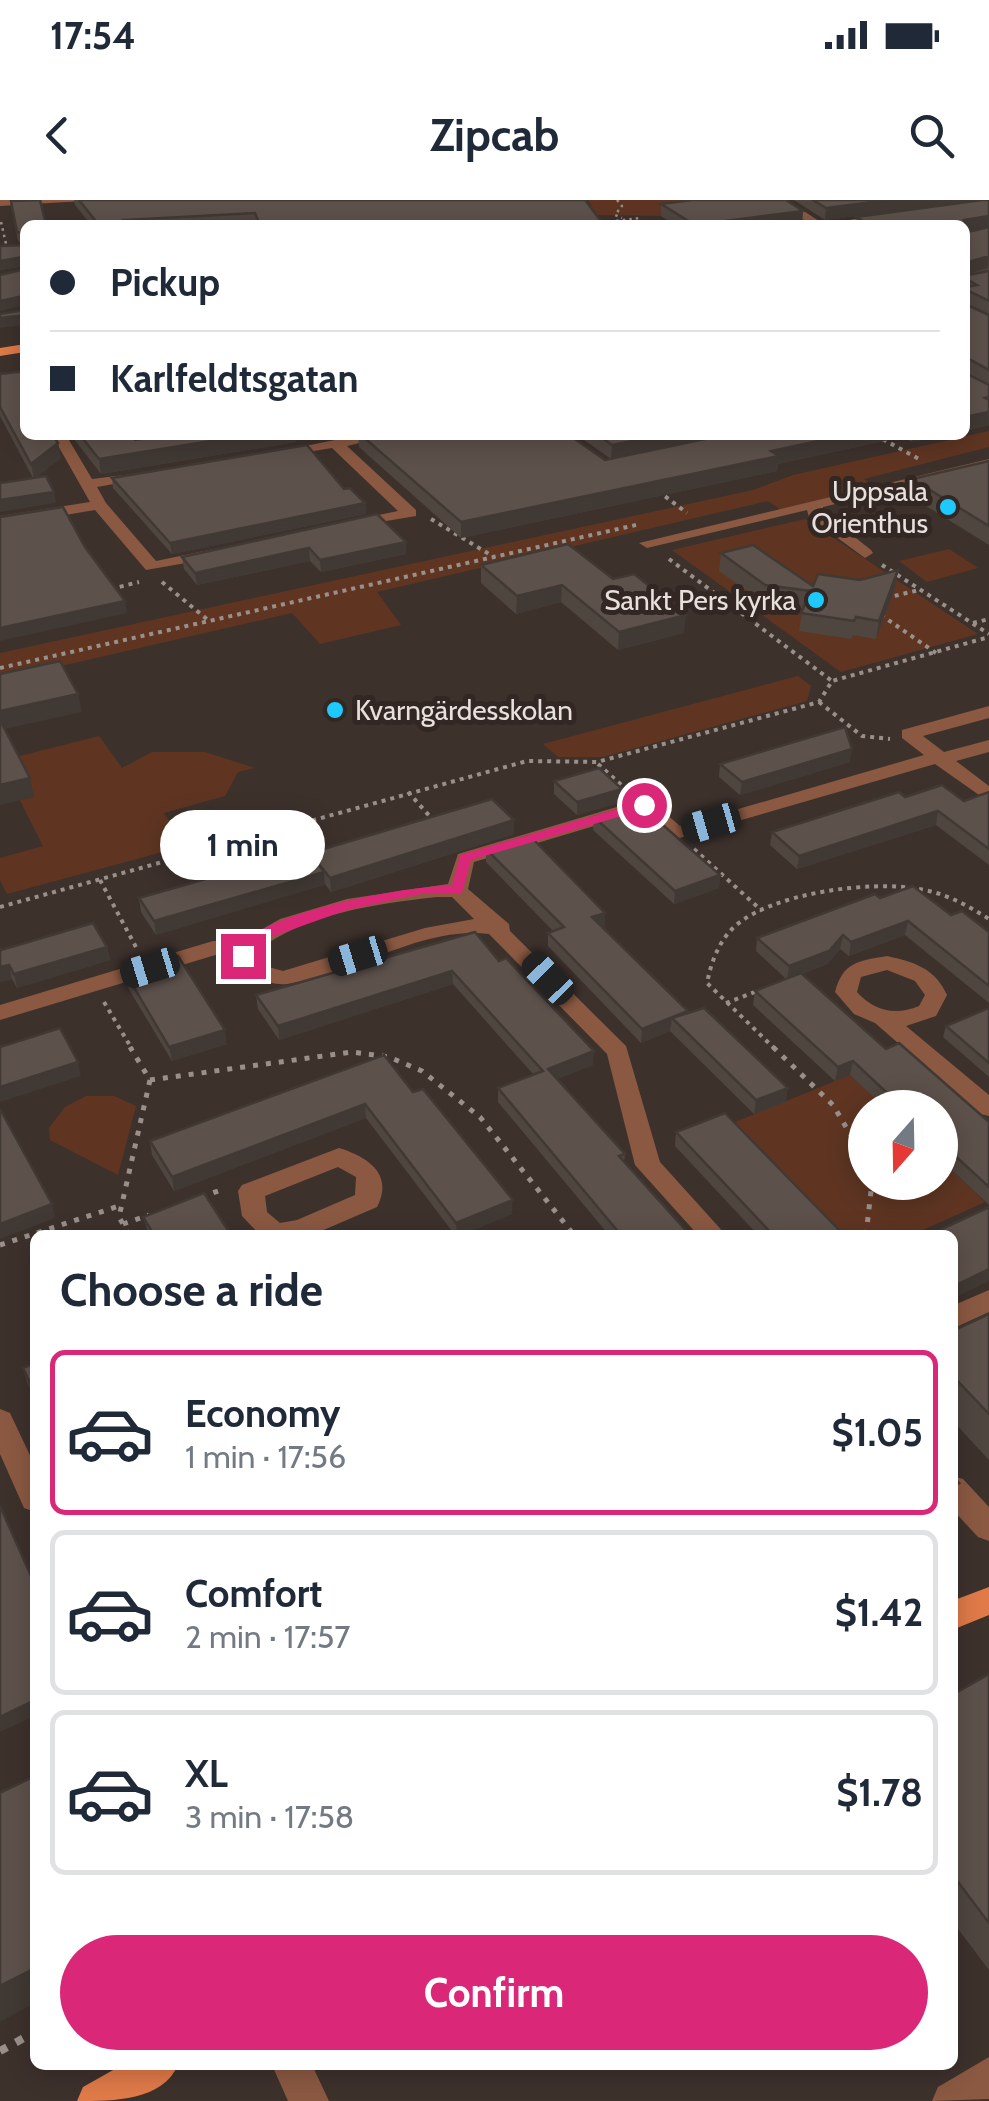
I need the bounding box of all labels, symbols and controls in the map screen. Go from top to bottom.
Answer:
text: 17:54 [50,12,136,59]
icon: back [30,108,85,163]
text: Zipcab [430,108,559,162]
icon: search [904,108,959,163]
text: Pickup [110,259,220,306]
text: Karlfeldtsgatan [110,355,359,402]
place label: Uppsala Orienthus [811,474,929,540]
marker: Uppsala Orienthus [937,496,959,518]
place label: Sankt Pers kyrka [604,583,797,617]
marker: Sankt Pers kyrka [805,589,827,611]
place label: Kvarngärdesskolan [355,693,573,727]
marker: Kvarngärdesskolan [324,699,346,721]
route start [622,783,667,828]
car [678,800,744,846]
callout: 1 min [160,811,326,881]
text: 1 min [206,825,279,864]
car [325,933,391,979]
route end [221,934,266,979]
car [117,945,183,991]
car [516,946,580,1010]
north arrow [848,1090,958,1200]
map controls [848,1090,958,1200]
text: Choose a ride [60,1263,323,1317]
icon: car [65,1388,155,1478]
text: Economy [185,1390,340,1437]
text: $1.05 [832,1409,923,1456]
text: 1 min · 17:56 [185,1437,346,1476]
icon: car [65,1568,155,1658]
text: Comfort [185,1570,322,1617]
text: $1.42 [835,1589,923,1636]
text: 2 min · 17:57 [185,1617,350,1656]
icon: car [65,1748,155,1838]
text: XL [185,1750,228,1797]
text: $1.78 [836,1769,923,1816]
text: 3 min · 17:58 [185,1797,354,1836]
button: Confirm [60,1935,928,2050]

